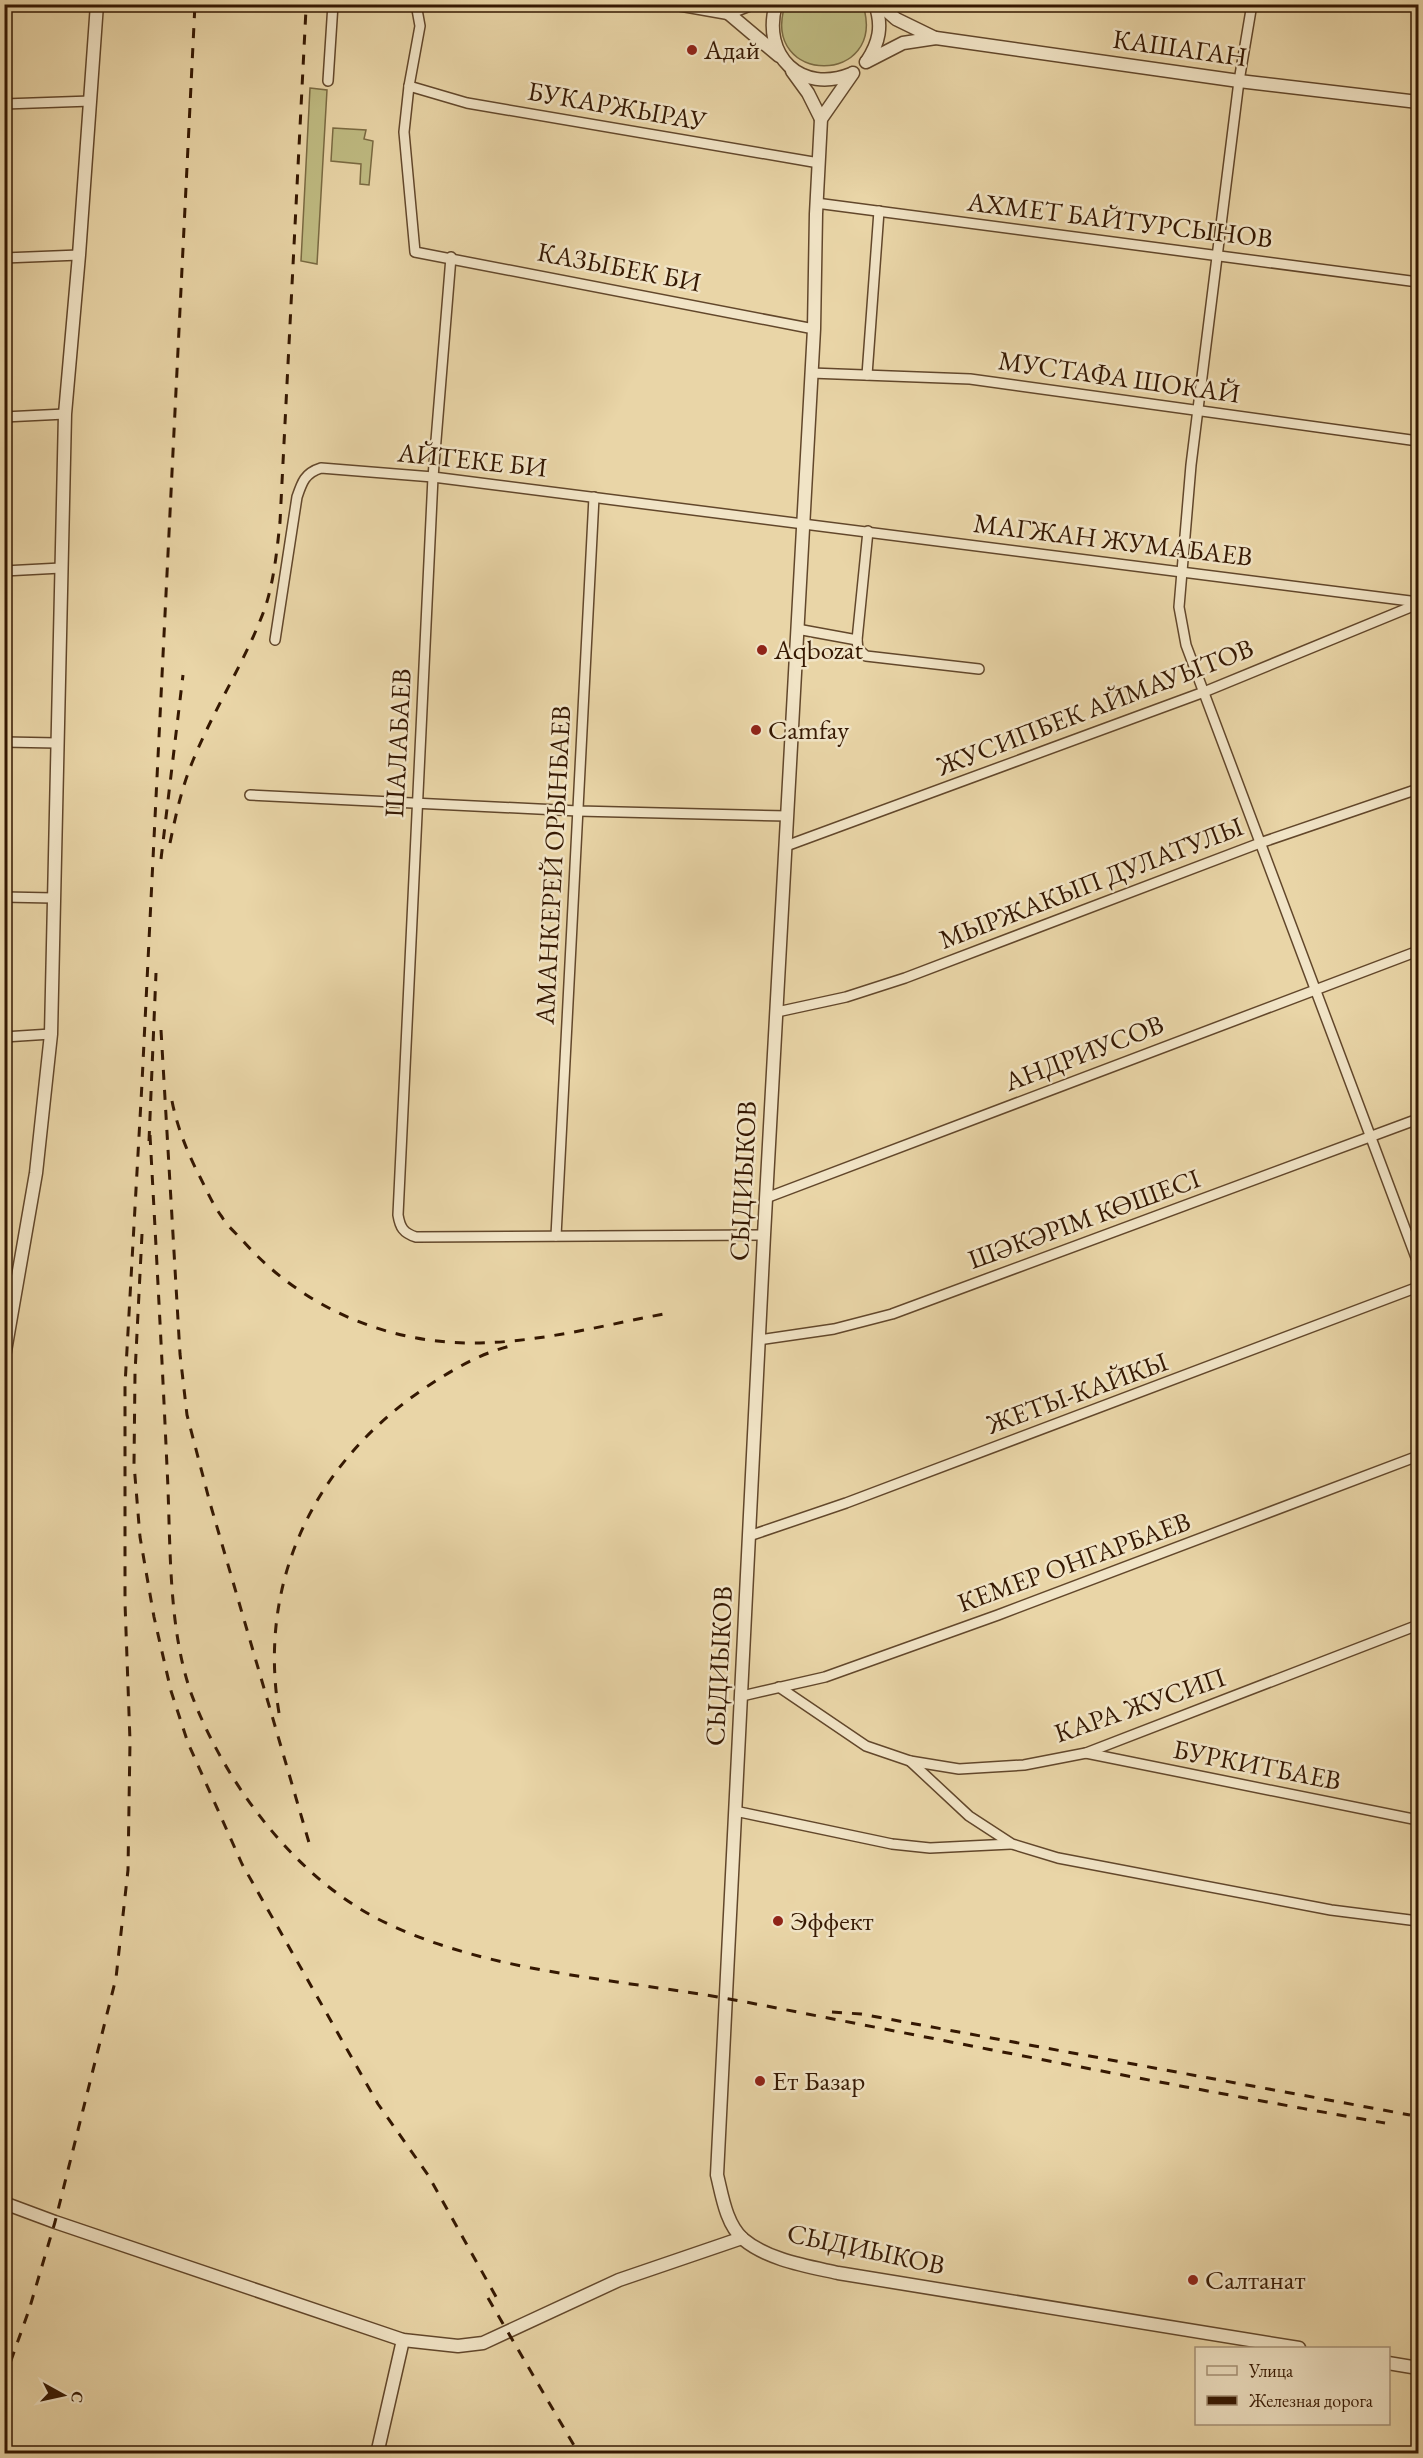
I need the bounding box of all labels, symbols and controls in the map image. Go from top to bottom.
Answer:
street label: КАШАГАН [1111,21,1250,74]
place label: Адай [703,32,760,67]
marker: Адай [685,43,699,57]
street label: БУКАРЖЫРАУ [525,73,710,139]
street label: АХМЕТ БАЙТУРСЫНОВ [964,183,1275,256]
street label: КАЗЫБЕК БИ [534,234,704,300]
street label: МУСТАФА ШОКАЙ [996,342,1242,411]
street label: АЙТЕКЕ БИ [395,434,549,485]
street label: МАГЖАН ЖУМАБАЕВ [971,505,1255,574]
street label: ЖУСИПБЕК АЙМАУЫТОВ [930,630,1258,784]
place label: Aqbozat [773,632,864,667]
marker: Aqbozat [755,643,769,657]
street label: ШАЛАБАЕВ [376,668,419,818]
street label: АМАНКЕРЕЙ ОРЫНБАЕВ [527,704,578,1026]
place label: Camfay [768,712,849,747]
marker: Camfay [749,723,763,737]
street label: МЫРЖАКЫП ДУЛАТУЛЫ [934,808,1248,957]
street label: АНДРИУСОВ [998,1006,1169,1099]
street label: СЫДИЫКОВ [721,1100,764,1262]
street label: ШӘКӘРІМ КӨШЕСІ [963,1160,1205,1277]
street label: ЖЕТЫ-КАЙКЫ [980,1343,1173,1442]
street label: КЕМЕР ОНГАРБАЕВ [953,1503,1195,1620]
street label: СЫДИЫКОВ [697,1585,740,1747]
street label: КАРА ЖУСИП [1049,1659,1230,1750]
street label: БУРКИТБАЕВ [1170,1731,1344,1798]
place label: Эффект [790,1903,874,1938]
marker: Эффект [771,1914,785,1928]
place label: Ет Базар [772,2063,865,2098]
marker: Ет Базар [753,2074,767,2088]
street label: СЫДИЫКОВ [784,2215,948,2282]
place label: Салтанат [1205,2262,1306,2297]
marker: Салтанат [1186,2273,1200,2287]
legend [1195,2347,1390,2425]
text: Улица [1248,2359,1294,2382]
north arrow [33,2365,93,2425]
text: Железная дорога [1248,2389,1374,2412]
text: С [66,2390,89,2404]

